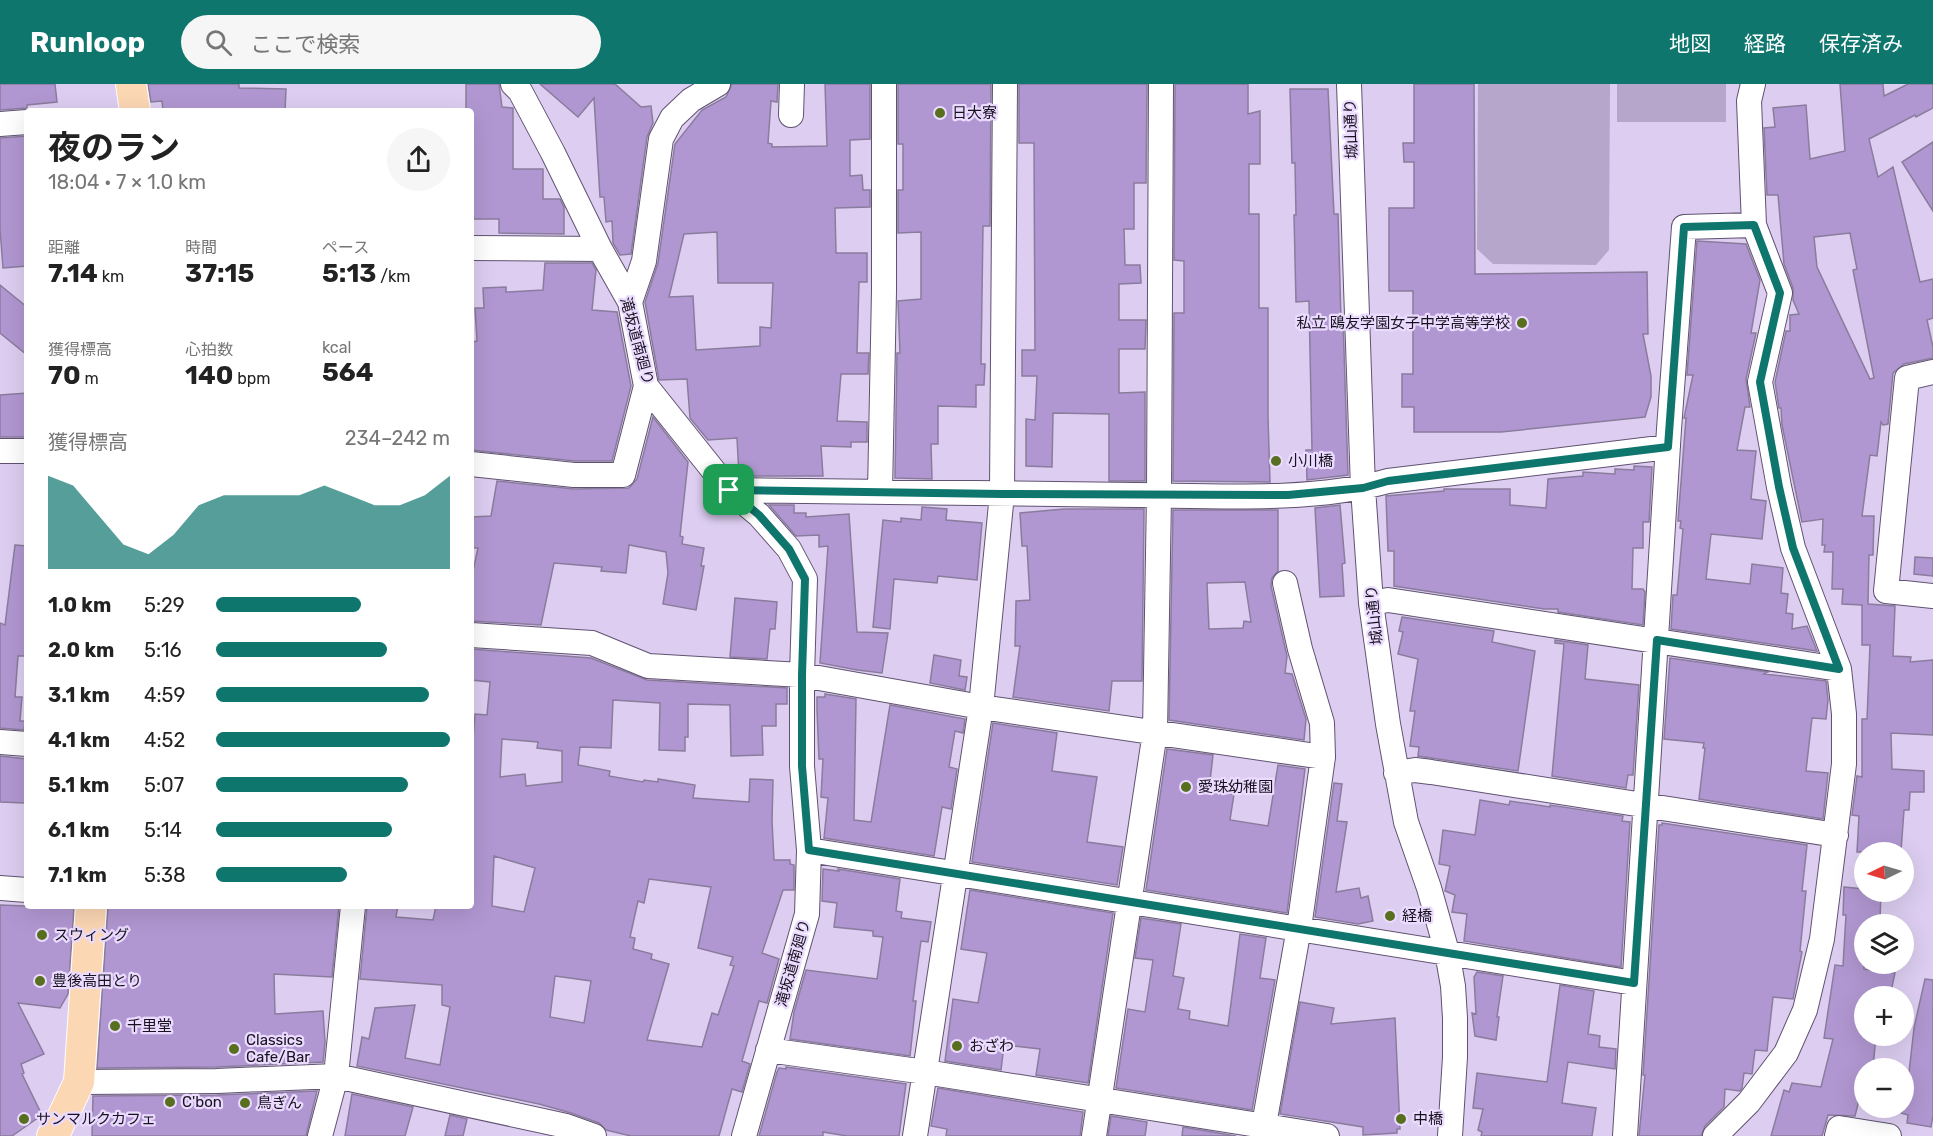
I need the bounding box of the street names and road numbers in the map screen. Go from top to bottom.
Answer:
street label: 城山通り [1341,99,1361,159]
street label: 滝坂道南廻り [617,295,657,387]
street label: 城山通り [1362,584,1386,646]
street label: 滝坂道南廻り [772,917,814,1009]

